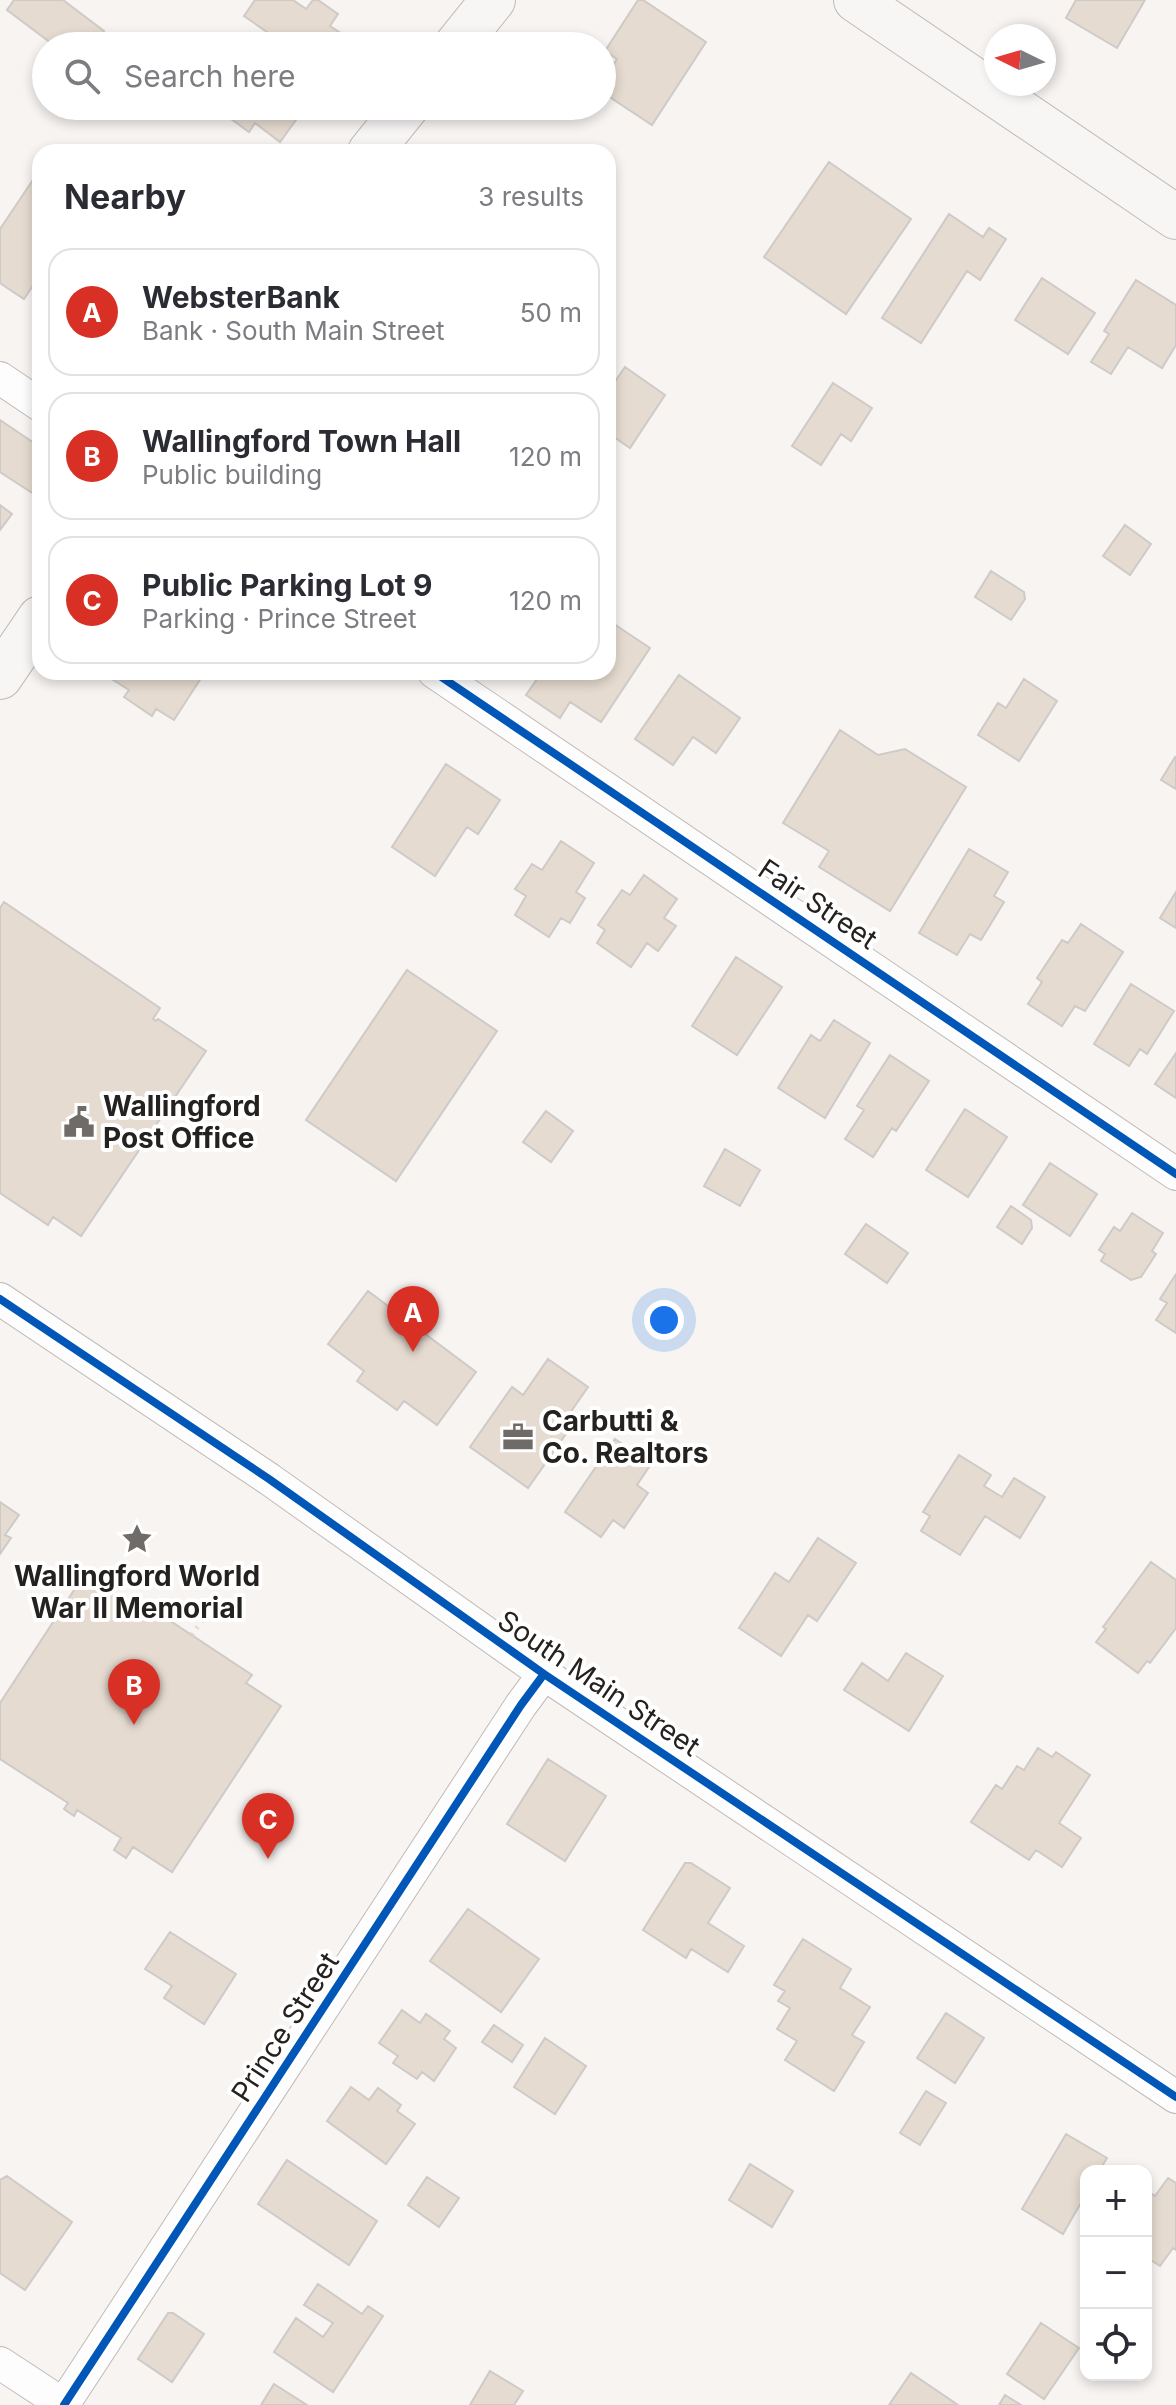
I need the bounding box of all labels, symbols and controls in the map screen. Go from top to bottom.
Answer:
north arrow [984,24,1056,96]
search box [32,32,616,120]
icon: search [60,54,104,98]
text: Search here [124,58,296,94]
text: Nearby [64,176,186,217]
text: 3 results [478,181,584,212]
text: WebsterBank [142,279,340,315]
text: A [82,297,102,328]
text: 50 m [520,297,582,328]
text: Bank · South Main Street [142,315,445,346]
text: Wallingford Town Hall [142,423,461,459]
text: B [83,441,101,472]
text: 120 m [509,441,582,472]
text: Public building [142,459,322,490]
text: Public Parking Lot 9 [142,567,432,603]
text: C [82,585,102,616]
text: 120 m [509,585,582,616]
text: Parking · Prince Street [142,603,417,634]
street label: Fair Street [752,852,884,956]
place label: Wallingford Post Office [103,1089,261,1155]
public building icon: Wallingford Post Office [62,1105,96,1139]
pin: A [387,1286,439,1352]
your location [644,1300,684,1340]
place label: Carbutti & Co. Realtors [542,1404,709,1470]
office icon: Carbutti & Co. Realtors [501,1420,535,1454]
place icon: Wallingford World War II Memorial [120,1522,154,1556]
place label: Wallingford World War II Memorial [14,1559,260,1625]
street label: South Main Street [492,1603,706,1763]
pin: B [108,1659,160,1725]
pin: C [242,1793,294,1859]
street label: Prince Street [224,1946,346,2108]
map controls [1080,2165,1152,2381]
button: + [1080,2165,1152,2237]
button: − [1080,2237,1152,2309]
button: locate [1080,2309,1152,2381]

